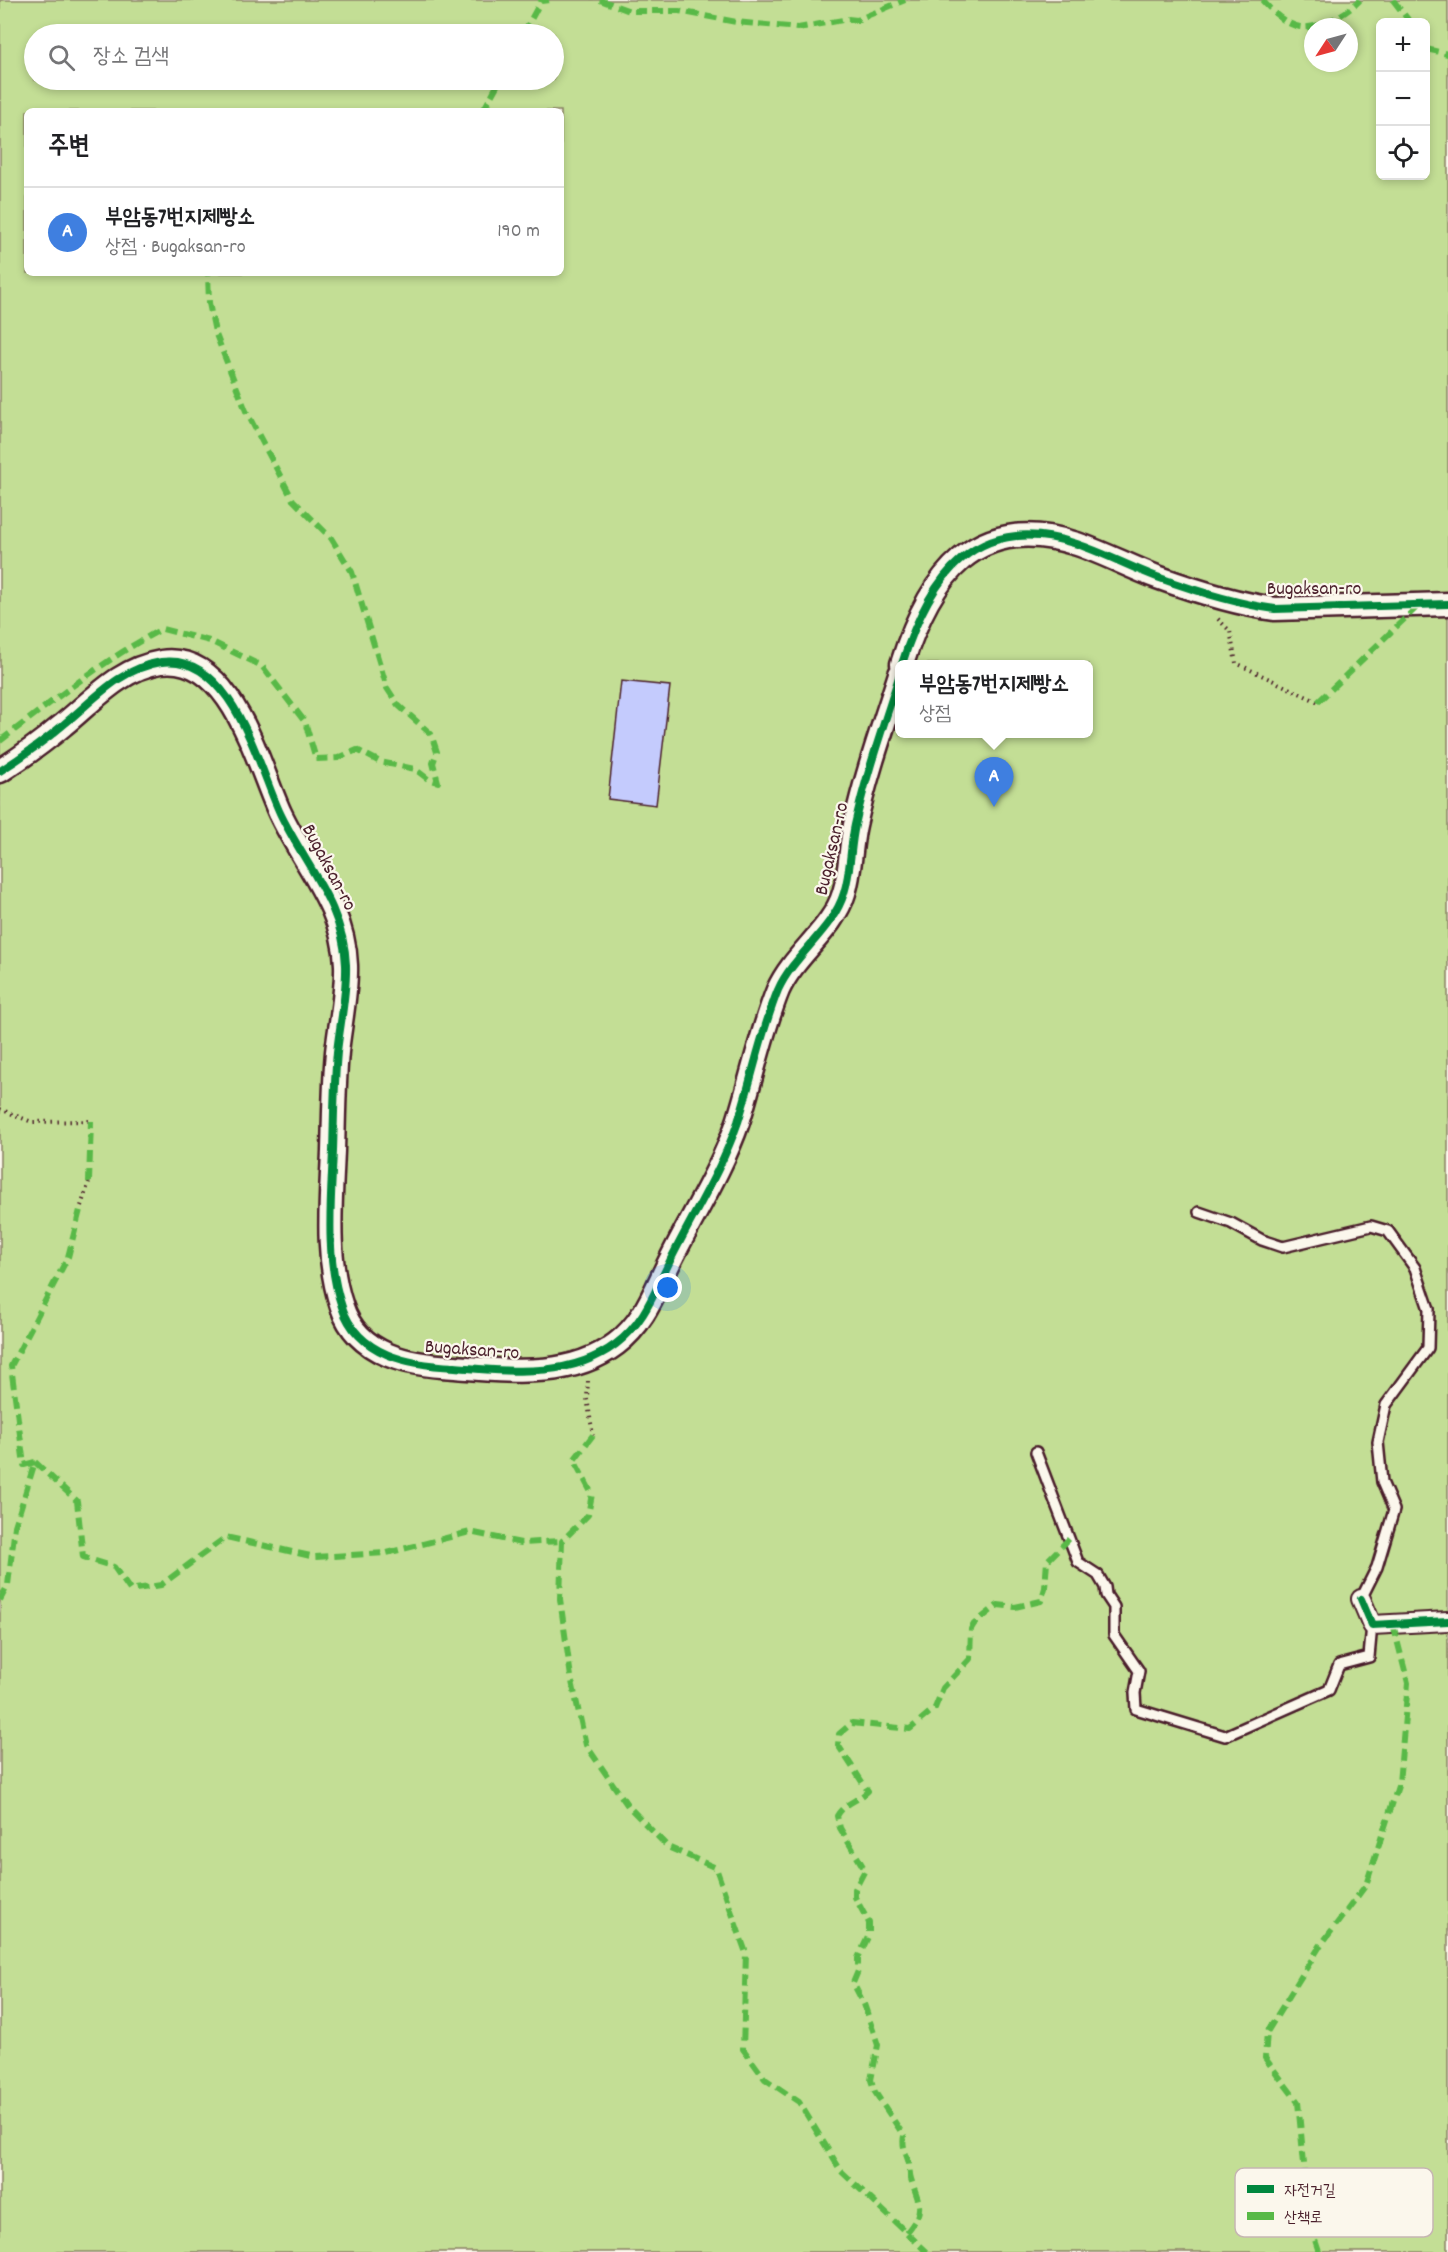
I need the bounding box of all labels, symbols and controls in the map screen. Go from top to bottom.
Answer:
north arrow [1304,18,1358,72]
map controls [1376,18,1430,180]
button: + [1376,18,1430,72]
search box [24,24,564,90]
icon: search [45,41,78,74]
text: 장소 검색 [93,42,169,73]
button: − [1376,72,1430,126]
button: locate [1376,126,1430,180]
text: 주변 [48,129,90,166]
text: 부암동7번지제빵소 [105,203,255,234]
text: A [62,218,73,246]
text: 190 m [497,218,540,246]
text: 상점 · Bugaksan-ro [105,234,246,262]
street label: Bugaksan-ro [1267,576,1361,604]
popup [895,660,1093,738]
text: 부암동7번지제빵소 [919,670,1069,701]
text: 상점 [919,701,951,729]
pin: A [974,758,1014,807]
street label: Bugaksan-ro [809,800,857,898]
street label: Bugaksan-ro [293,820,363,916]
your location [653,1273,682,1302]
street label: Bugaksan-ro [424,1334,520,1368]
legend [1235,2168,1433,2237]
text: 자전거길 [1284,2180,1336,2203]
text: 산책로 [1284,2207,1323,2230]

